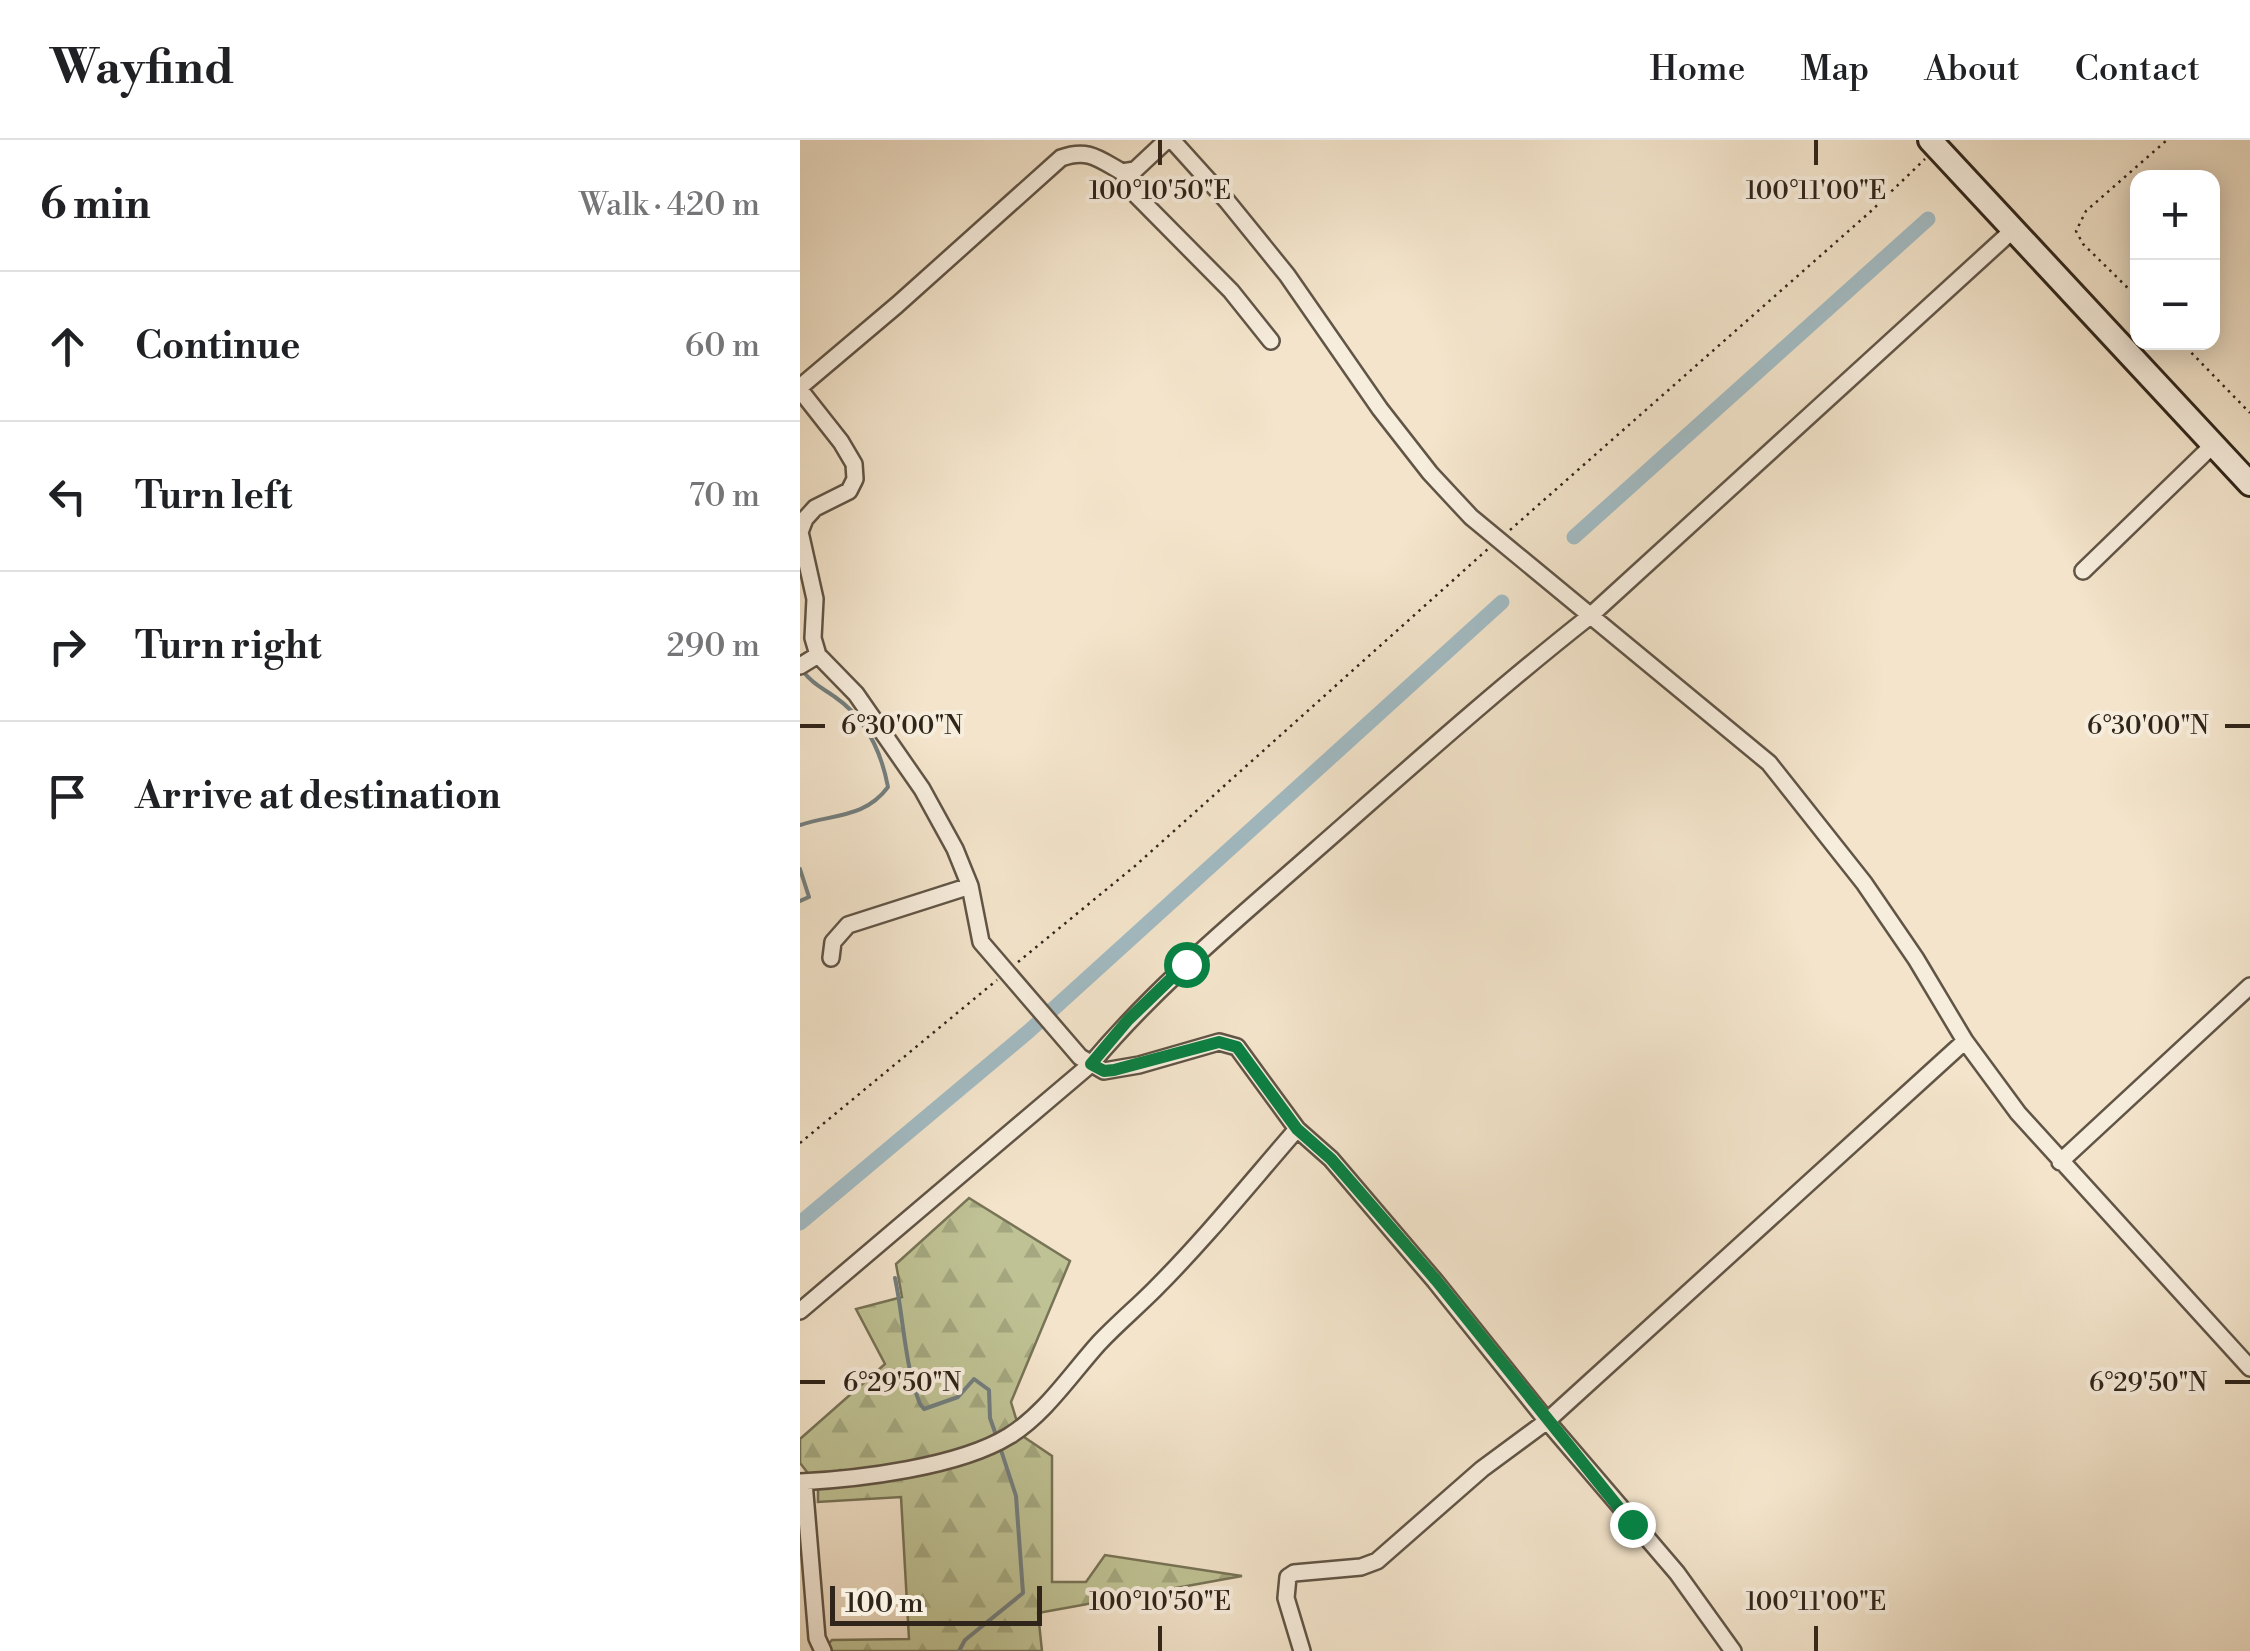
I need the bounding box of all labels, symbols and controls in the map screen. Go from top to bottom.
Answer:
text: Wayfind [50,39,234,99]
text: Home [1649,48,1745,91]
text: Map [1800,48,1869,91]
text: About [1924,48,2020,91]
text: Contact [2075,48,2200,91]
map controls [2130,170,2220,350]
button: + [2130,170,2220,260]
text: 100°10'50"E [1089,176,1231,207]
text: 100°11'00"E [1746,176,1886,207]
text: 6 min [40,179,151,232]
text: Walk · 420 m [579,185,760,225]
button: − [2130,260,2220,350]
icon: ahead [40,319,95,374]
text: Continue [135,323,300,370]
text: 60 m [685,326,760,366]
icon: left [40,469,95,524]
text: Turn left [135,473,292,520]
text: 70 m [689,476,760,516]
icon: right [40,619,95,674]
text: Turn right [135,623,321,670]
text: 290 m [667,626,760,666]
text: 6°30'00"N [841,711,963,742]
text: 6°30'00"N [2087,711,2209,742]
icon: arrive [40,769,95,824]
text: Arrive at destination [135,773,501,820]
route start [1164,942,1210,988]
text: 6°29'50"N [843,1368,961,1399]
text: 6°29'50"N [2089,1368,2207,1399]
route end [1610,1502,1656,1548]
scale bar [830,1581,1042,1626]
text: 100 m [845,1586,924,1621]
text: 100°10'50"E [1089,1587,1231,1618]
text: 100°11'00"E [1746,1587,1886,1618]

